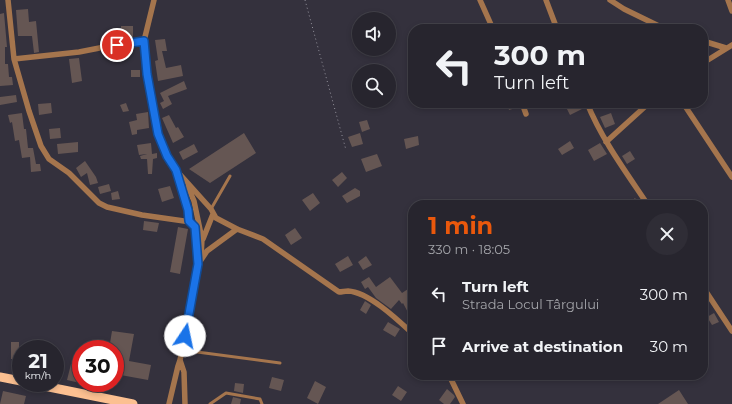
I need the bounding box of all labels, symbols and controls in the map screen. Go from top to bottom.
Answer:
map controls [352,12,396,108]
button: sound [352,12,396,56]
pin [100,28,134,62]
icon: arrive [106,34,128,56]
text: 300 m [494,38,586,72]
icon: left [428,40,480,92]
button: search [352,64,396,108]
text: Turn left [494,72,569,94]
text: 1 min [428,211,493,240]
button: close [646,213,688,255]
text: 330 m · 18:05 [428,241,510,257]
text: Turn left [462,277,529,296]
icon: left [428,283,450,305]
text: 300 m [640,285,688,304]
text: Strada Locul Târgului [462,296,599,312]
position arrow [164,315,206,357]
icon: arrive [428,335,450,357]
text: Arrive at destination [462,337,623,356]
text: 30 m [650,337,688,356]
speed limit sign: 30 [72,340,124,392]
text: 21 [28,349,48,373]
text: km/h [25,369,51,382]

